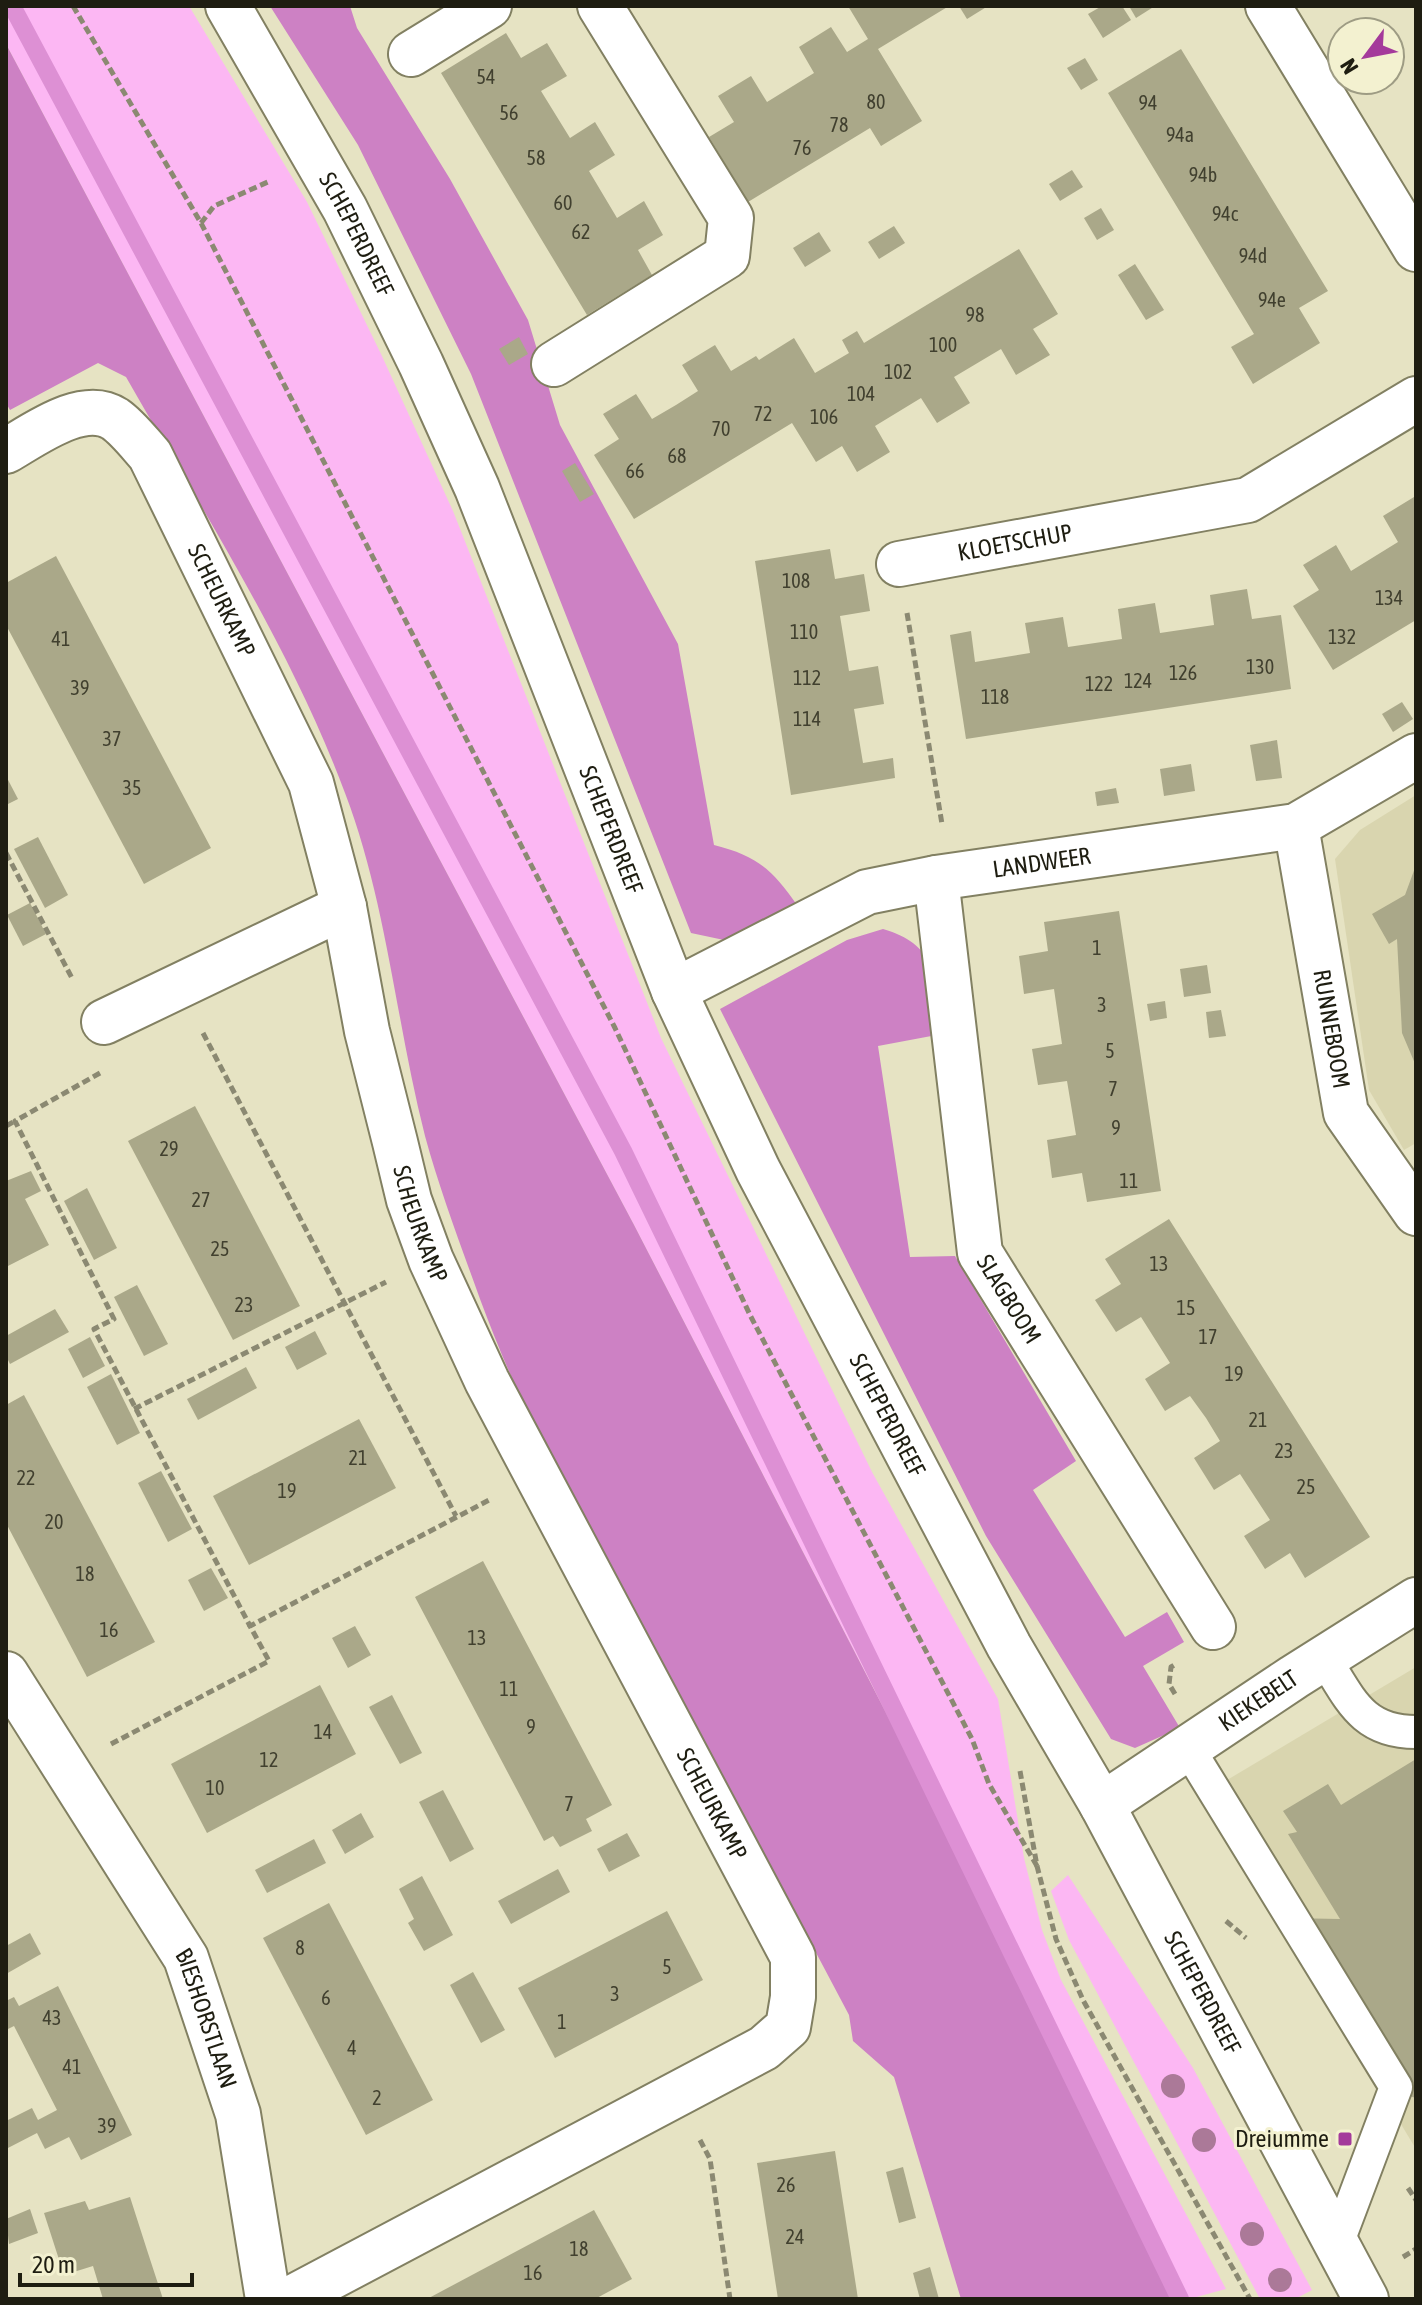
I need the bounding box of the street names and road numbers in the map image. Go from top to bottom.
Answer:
street label: SCHEPERDREEF [314,168,400,300]
street label: KLOETSCHUP [955,518,1075,566]
street label: SCHEURKAMP [183,540,261,662]
street label: SCHEPERDREEF [574,762,649,897]
street label: LANDWEER [991,842,1092,883]
street label: RUNNEBOOM [1308,967,1355,1090]
street label: SCHEURKAMP [388,1163,454,1287]
street label: SLAGBOOM [971,1250,1047,1348]
street label: SCHEPERDREEF [844,1349,931,1481]
street label: KIEKEBELT [1213,1664,1303,1736]
street label: SCHEURKAMP [672,1743,753,1864]
street label: SCHEPERDREEF [1159,1927,1247,2058]
street label: BIESHORSTLAAN [170,1943,242,2092]

